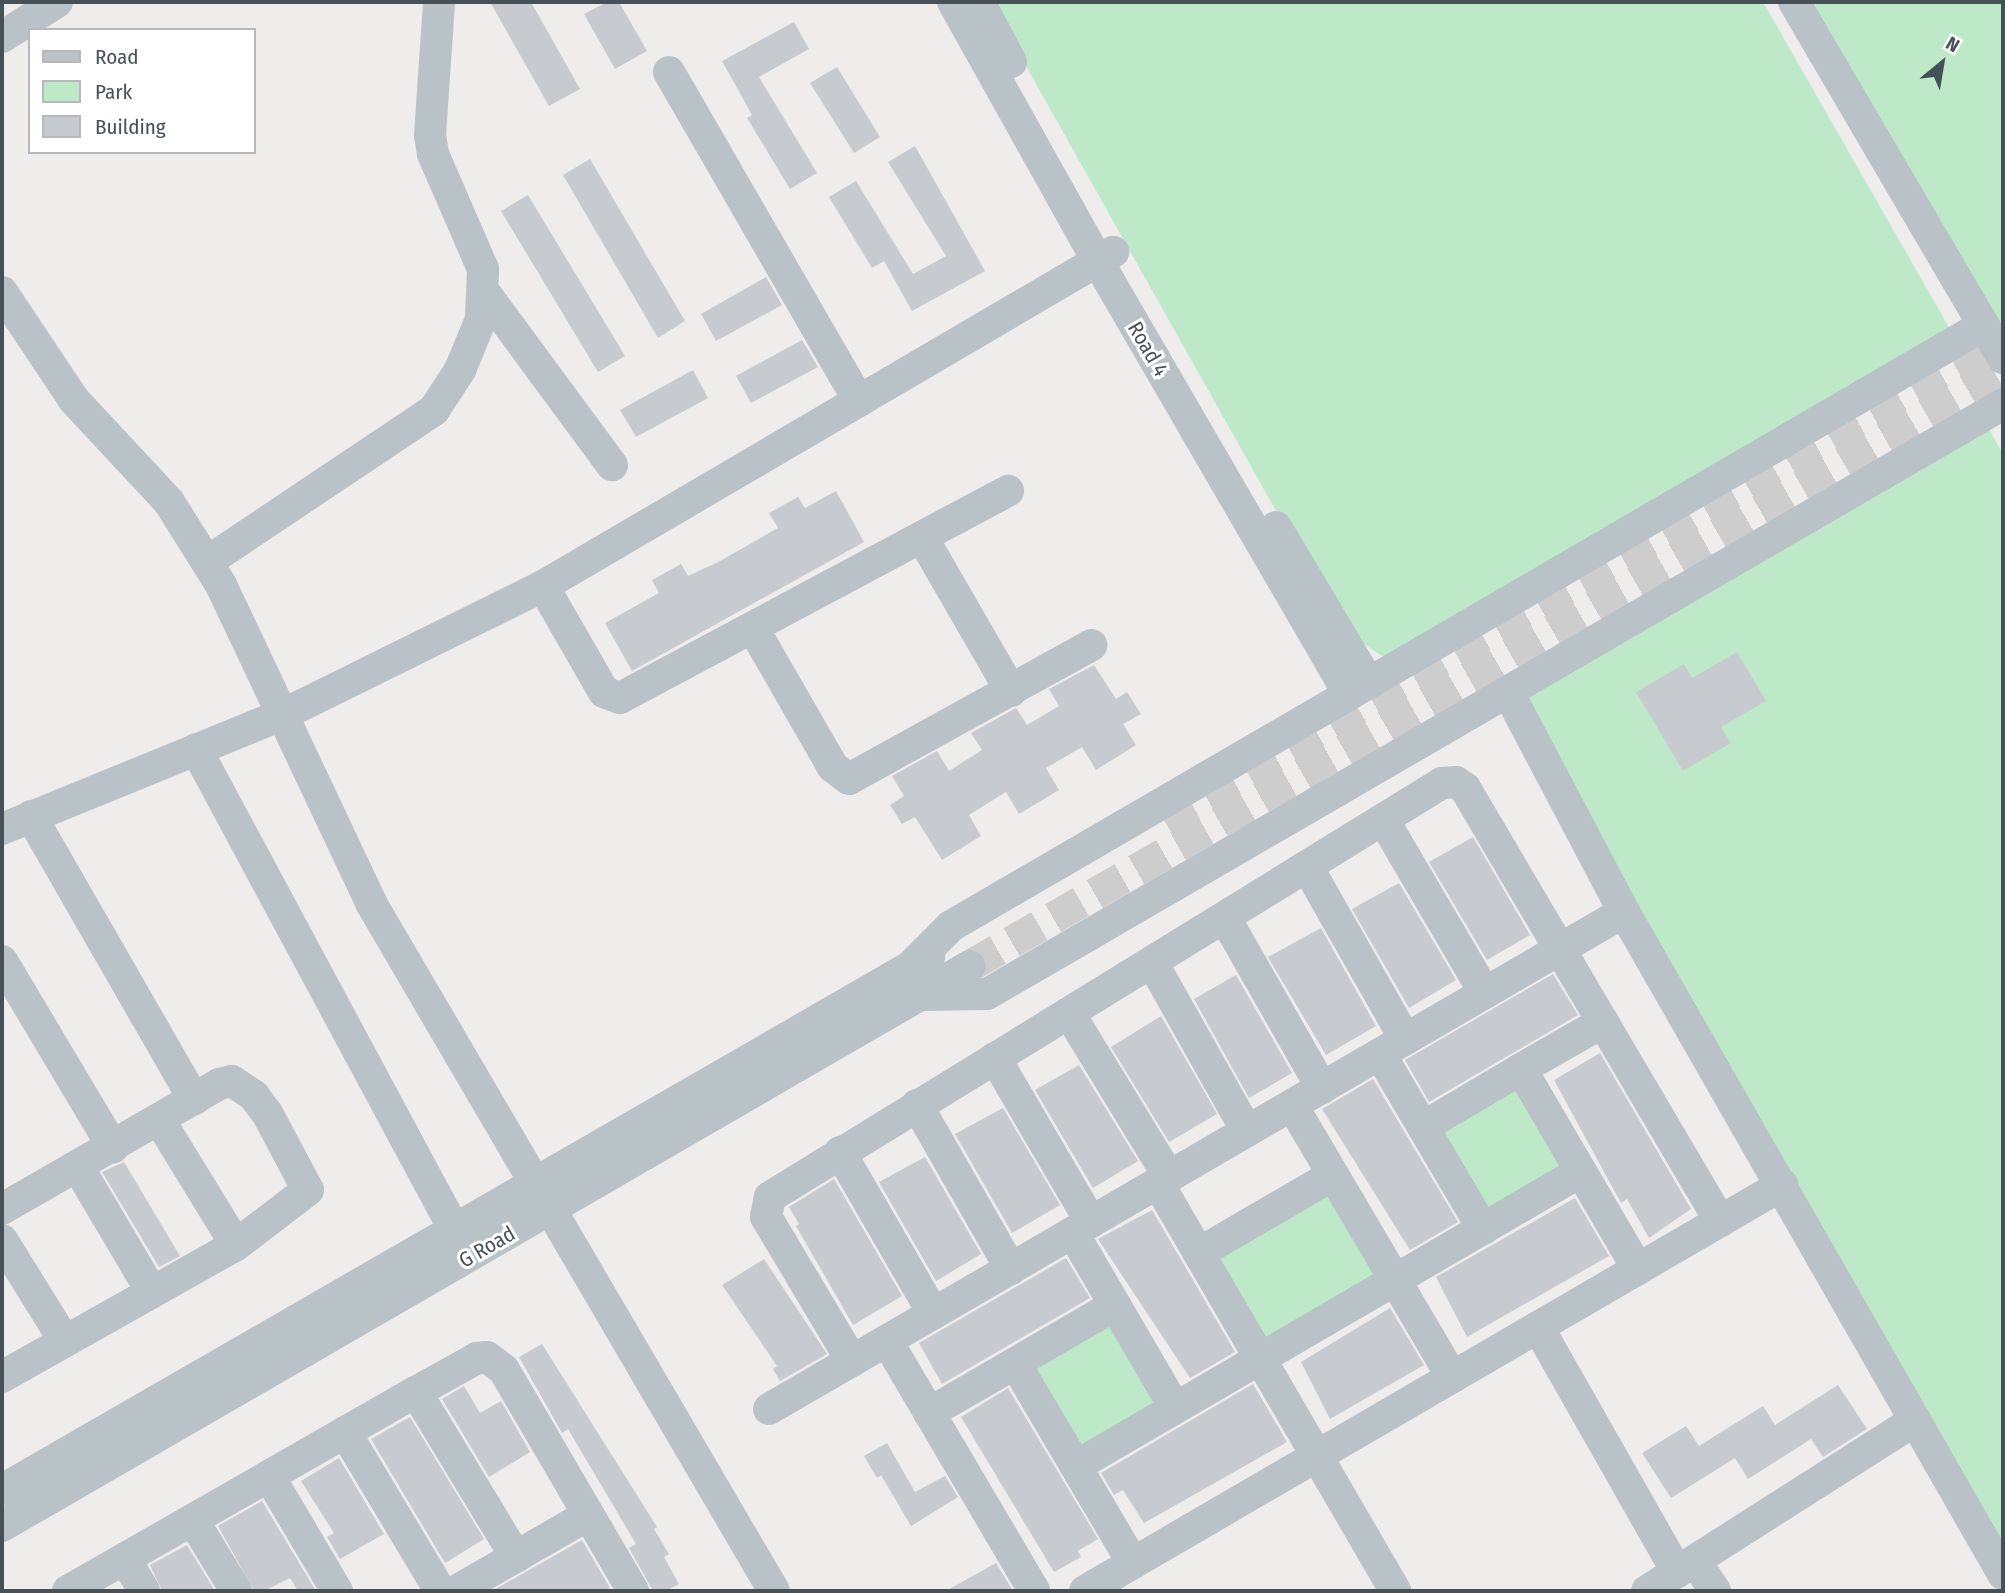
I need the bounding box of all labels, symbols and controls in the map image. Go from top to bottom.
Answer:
legend [28,28,256,154]
north arrow [1907,28,1977,98]
text: N [1942,32,1963,57]
text: Road [95,44,139,70]
text: Park [95,79,132,105]
text: Building [95,114,166,140]
street label: Road 4 [1122,317,1174,381]
street label: G Road [455,1221,519,1273]

